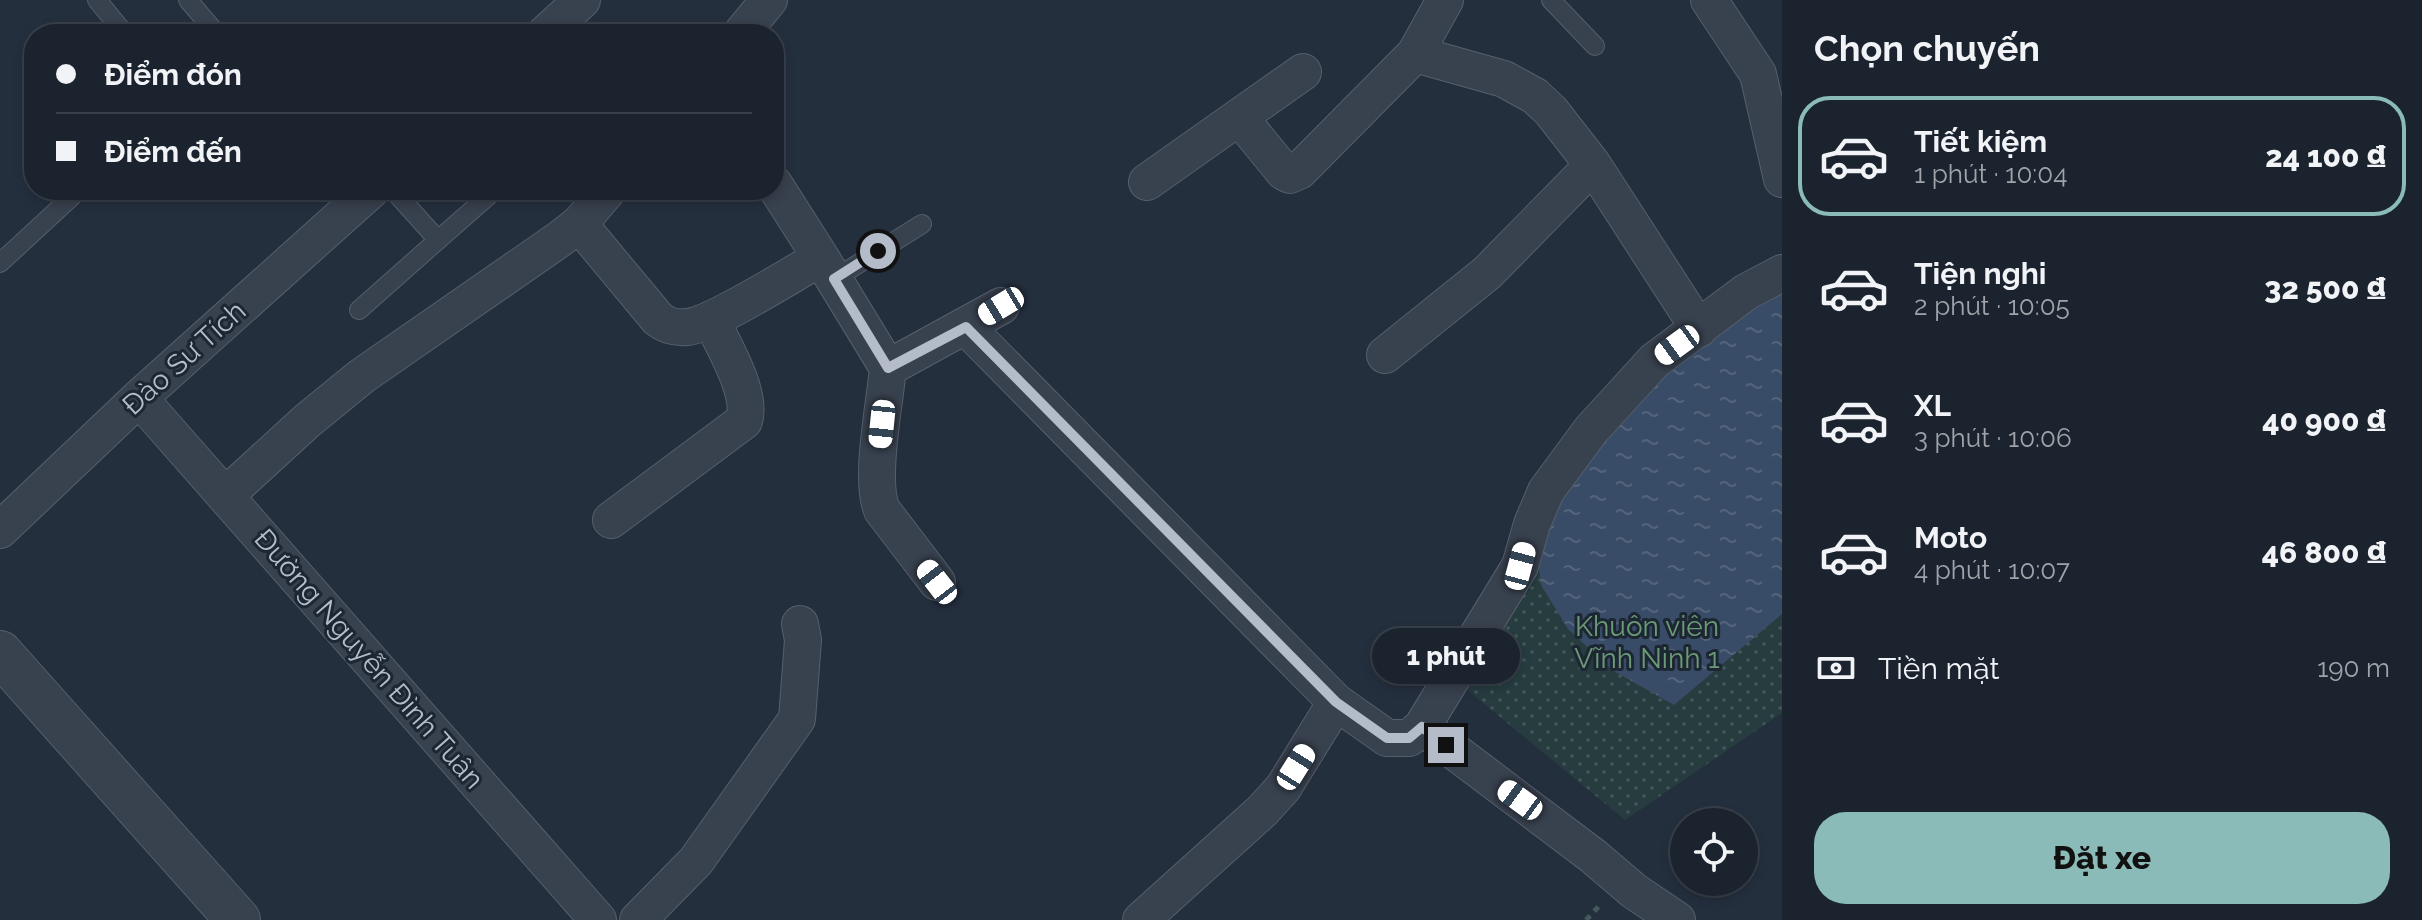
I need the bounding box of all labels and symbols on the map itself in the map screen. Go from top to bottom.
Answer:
route start [860,233,896,269]
car [974,283,1028,329]
street label: Đào Sư Tích [116,294,252,422]
car [1651,321,1703,369]
car [868,399,896,449]
street label: Đường Nguyễn Đình Tuân [247,523,491,795]
car [1502,540,1538,592]
car [913,556,961,608]
park label: Khuôn viên Vĩnh Ninh 1 [1574,610,1720,675]
callout: 1 phút [1372,629,1520,685]
route end [1428,727,1464,763]
car [1273,740,1319,794]
car [1494,776,1546,824]

